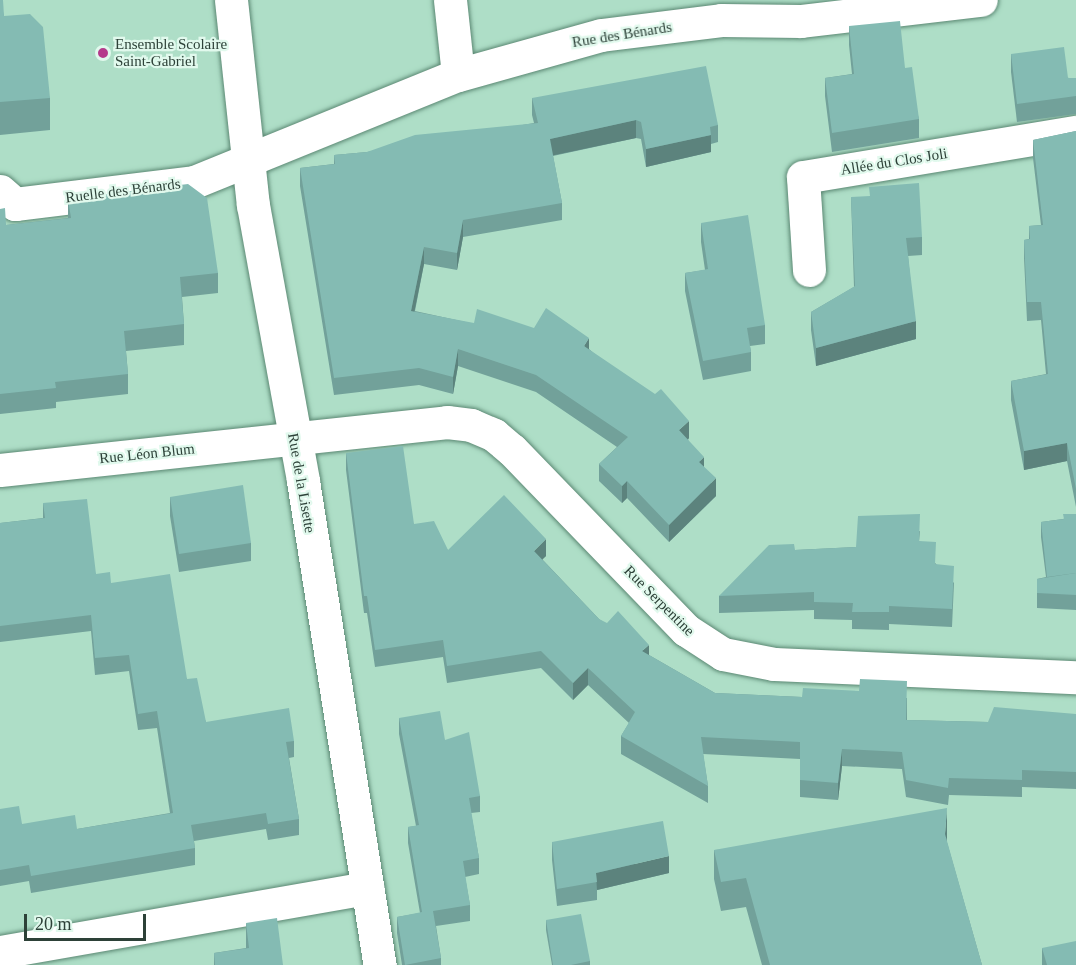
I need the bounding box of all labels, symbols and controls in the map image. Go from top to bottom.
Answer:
street label: Rue des Bénards [571,18,673,52]
place label: Ensemble Scolaire Saint-Gabriel [115,35,227,70]
marker: Ensemble Scolaire Saint-Gabriel [96,46,110,60]
street label: Allée du Clos Joli [839,145,949,179]
street label: Ruelle des Bénards [64,175,182,207]
street label: Rue de la Lisette [283,432,319,534]
street label: Rue Léon Blum [98,440,196,468]
street label: Rue Serpentine [620,562,698,640]
scale bar [27,902,148,940]
text: 20 m [35,914,72,934]

